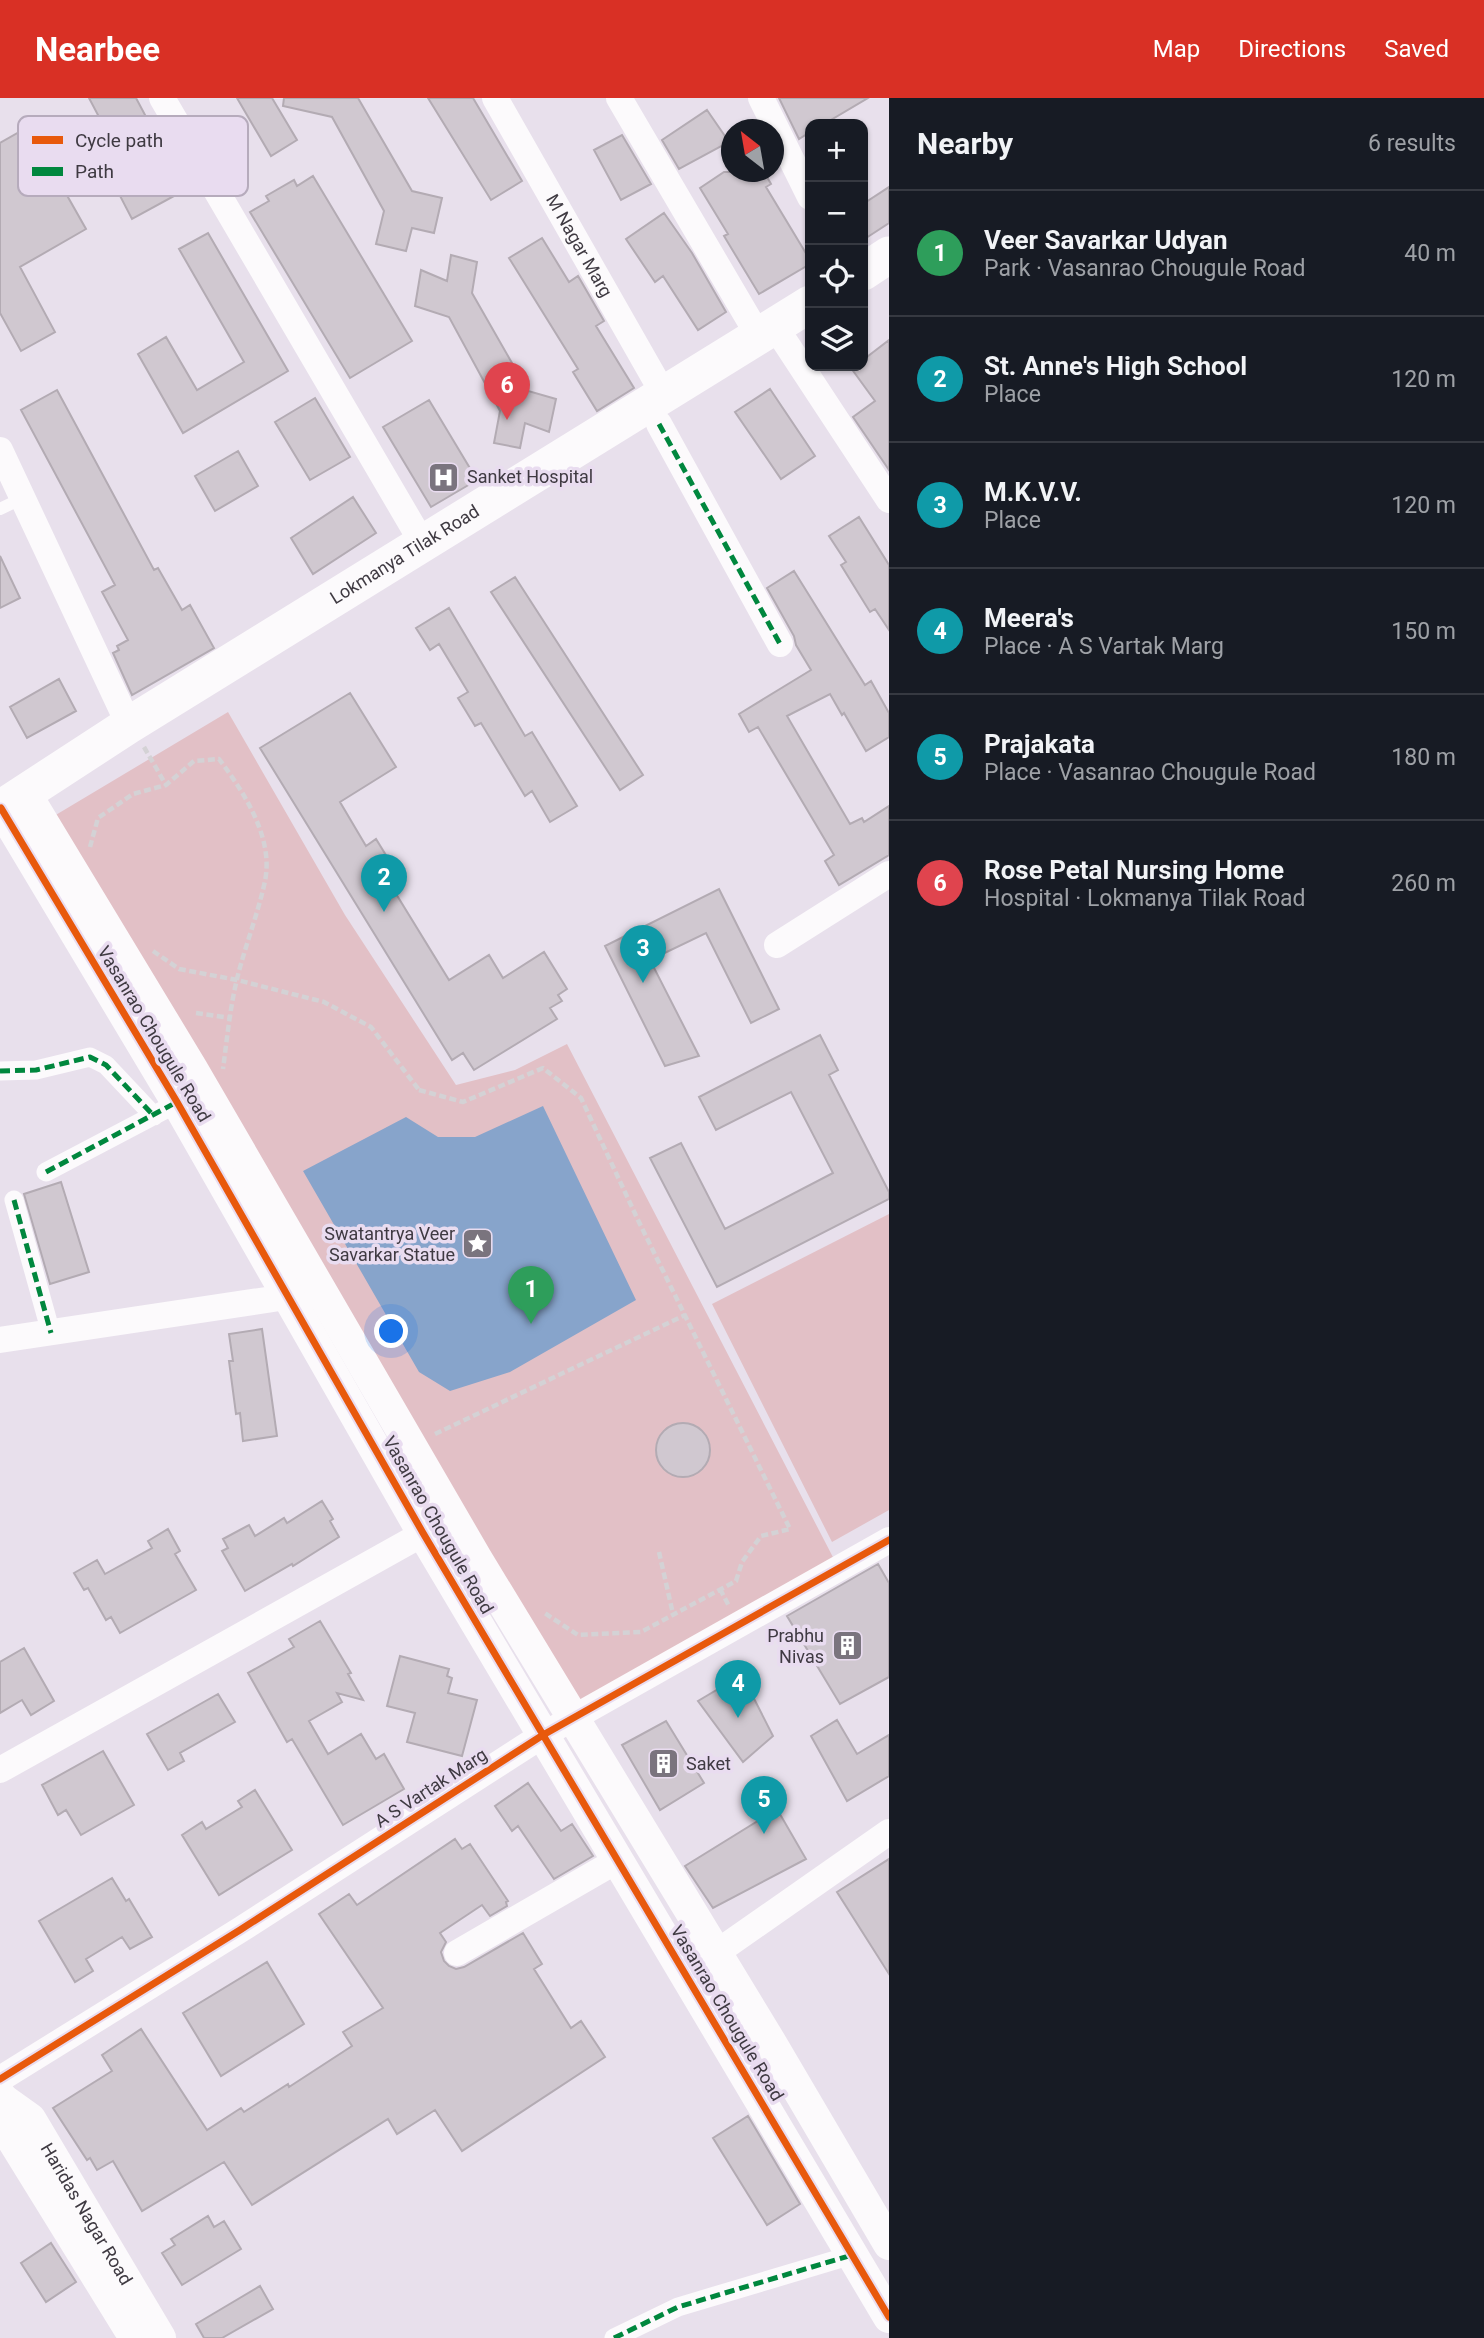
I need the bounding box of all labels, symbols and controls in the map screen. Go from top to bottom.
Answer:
text: Nearbee [35,30,160,69]
text: Map [1153,35,1200,63]
text: Directions [1238,35,1346,63]
text: Saved [1384,35,1449,63]
legend [18,116,248,196]
north arrow [721,119,784,182]
map controls [805,119,868,371]
button: + [805,119,868,182]
text: Nearby [917,126,1013,161]
text: Cycle path [75,129,163,152]
text: 6 results [1368,130,1456,157]
text: Path [75,160,114,183]
button: − [805,182,868,245]
street label: M Nagar Marg [542,190,617,301]
text: Veer Savarkar Udyan [984,225,1228,255]
text: 1 [933,240,947,267]
text: 40 m [1404,240,1456,267]
button: locate [805,245,868,308]
text: Park · Vasanrao Chougule Road [984,255,1305,282]
button: layers [805,308,868,371]
text: St. Anne's High School [984,351,1247,381]
pin: 6 [484,362,530,420]
text: 2 [933,366,947,393]
text: 120 m [1391,366,1456,393]
text: Place [984,381,1041,408]
hospital icon: Sanket Hospital [427,460,461,494]
place label: Sanket Hospital [467,466,593,487]
text: M.K.V.V. [984,477,1082,507]
text: 3 [933,492,947,519]
text: 120 m [1391,492,1456,519]
street label: Lokmanya Tilak Road [326,500,483,608]
text: Place [984,507,1041,534]
text: Meera's [984,603,1074,633]
text: 4 [933,618,947,645]
text: 150 m [1391,618,1456,645]
text: Place · A S Vartak Marg [984,633,1224,660]
text: Prajakata [984,729,1095,759]
text: 5 [933,744,947,771]
text: 180 m [1391,744,1456,771]
text: Place · Vasanrao Chougule Road [984,759,1316,786]
pin: 2 [361,854,407,912]
text: Rose Petal Nursing Home [984,855,1284,885]
text: 6 [933,870,947,897]
text: 260 m [1391,870,1456,897]
text: Hospital · Lokmanya Tilak Road [984,885,1306,912]
pin: 3 [620,925,666,983]
street label: Vasanrao Chougule Road [93,942,215,1126]
place label: Swatantrya Veer Savarkar Statue [324,1223,455,1265]
place icon: Swatantrya Veer Savarkar Statue [461,1227,495,1261]
pin: 1 [508,1266,554,1324]
your location [374,1314,408,1348]
street label: Vasanrao Chougule Road [379,1432,498,1617]
place label: Prabhu Nivas [767,1625,824,1667]
building icon: Prabhu Nivas [830,1629,864,1663]
pin: 4 [715,1660,761,1718]
street label: A S Vartak Marg [371,1743,491,1832]
building icon: Saket [646,1747,680,1781]
place label: Saket [686,1753,731,1774]
pin: 5 [741,1776,787,1834]
street label: Vasanrao Chougule Road [666,1921,788,2105]
street label: Haridas Nagar Road [37,2139,137,2289]

